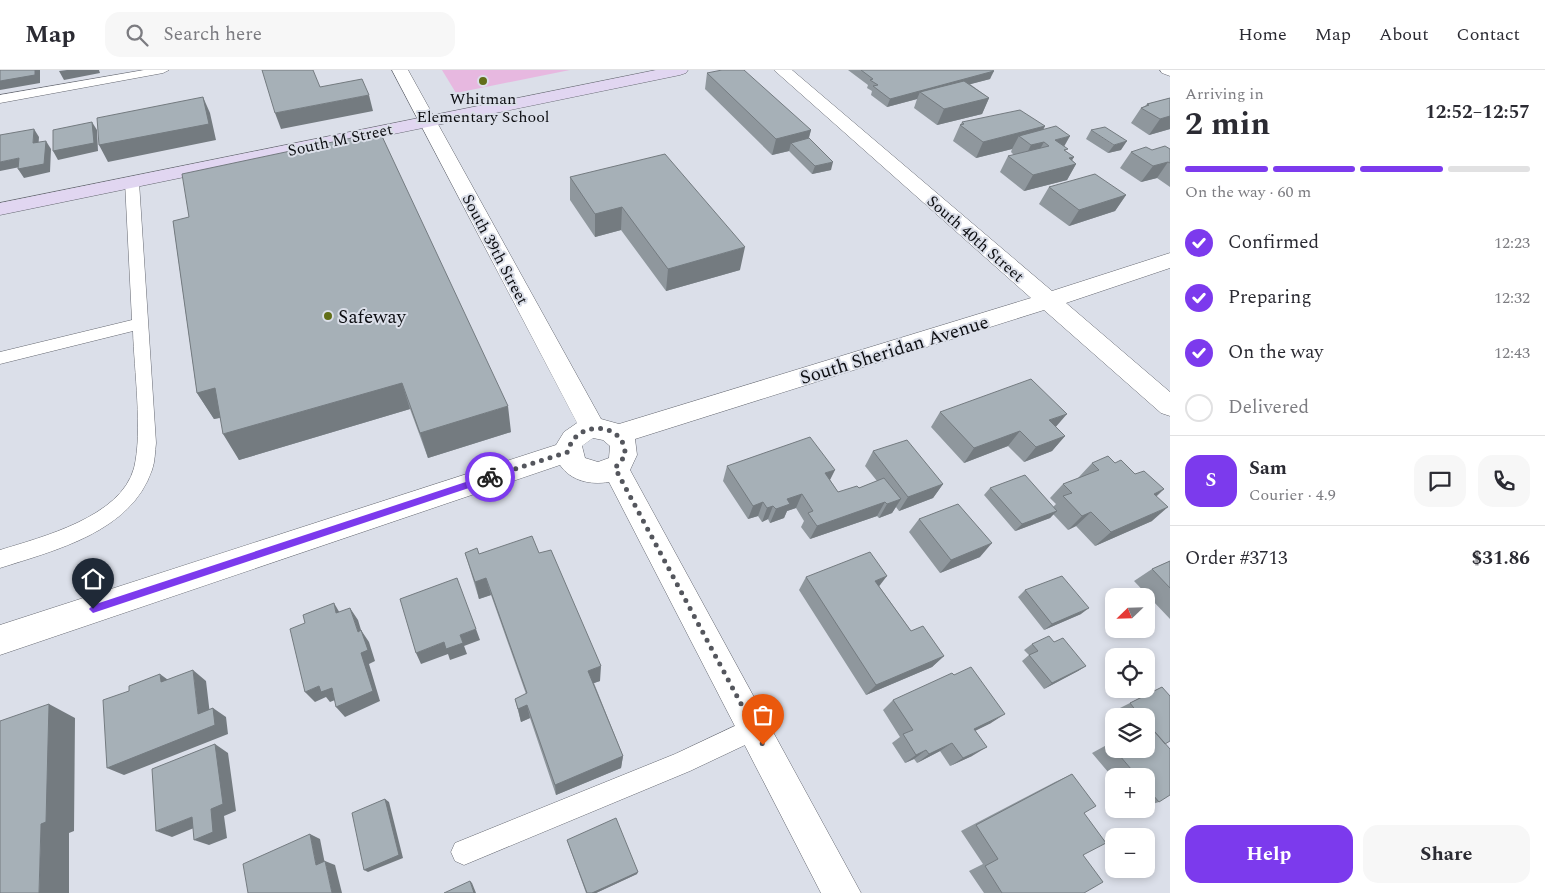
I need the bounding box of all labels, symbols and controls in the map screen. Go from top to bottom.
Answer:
search box [105,12,455,57]
text: Map [25,17,75,53]
text: Search here [163,20,262,49]
icon: search [123,21,151,49]
text: Home [1238,21,1287,48]
text: Map [1315,21,1351,48]
text: About [1379,21,1429,48]
text: Contact [1457,21,1520,48]
marker: Whitman Elementary School [477,75,489,87]
text: Arriving in [1185,82,1264,106]
place label: Whitman Elementary School [416,87,550,129]
text: 12:52–12:57 [1425,98,1530,127]
text: 2 min [1185,100,1270,149]
street label: South M Street [286,117,395,163]
text: On the way · 60 m [1185,180,1311,204]
street label: South 39th Street [456,190,535,309]
street label: South 40th Street [921,190,1030,288]
text: Confirmed [1228,228,1319,257]
icon: check [1185,229,1213,257]
text: 12:23 [1494,231,1530,255]
text: Preparing [1228,283,1312,312]
icon: check [1185,284,1213,312]
text: 12:32 [1494,286,1530,310]
place label: Safeway [338,303,407,332]
street label: South Sheridan Avenue [796,308,992,393]
marker: Safeway [322,310,334,322]
text: On the way [1228,338,1324,367]
icon: check [1185,339,1213,367]
text: 12:43 [1494,341,1530,365]
text: Delivered [1228,393,1309,422]
courier [465,452,515,502]
text: Sam [1249,454,1287,483]
button: chat [1414,455,1466,507]
button: phone [1478,455,1530,507]
icon: bike [476,463,504,491]
text: S [1206,466,1216,495]
text: Courier · 4.9 [1249,483,1336,507]
text: Order #3713 [1185,544,1288,573]
text: $31.86 [1472,544,1530,573]
pin [72,558,114,609]
icon: home [79,565,107,593]
north arrow [1105,588,1155,638]
map controls [1105,588,1155,878]
button: locate [1105,648,1155,698]
pin [742,694,784,745]
icon: bag [749,701,777,729]
button: layers [1105,708,1155,758]
button: + [1105,768,1155,818]
button: Help [1185,825,1353,883]
button: Share [1363,825,1530,883]
button: − [1105,828,1155,878]

